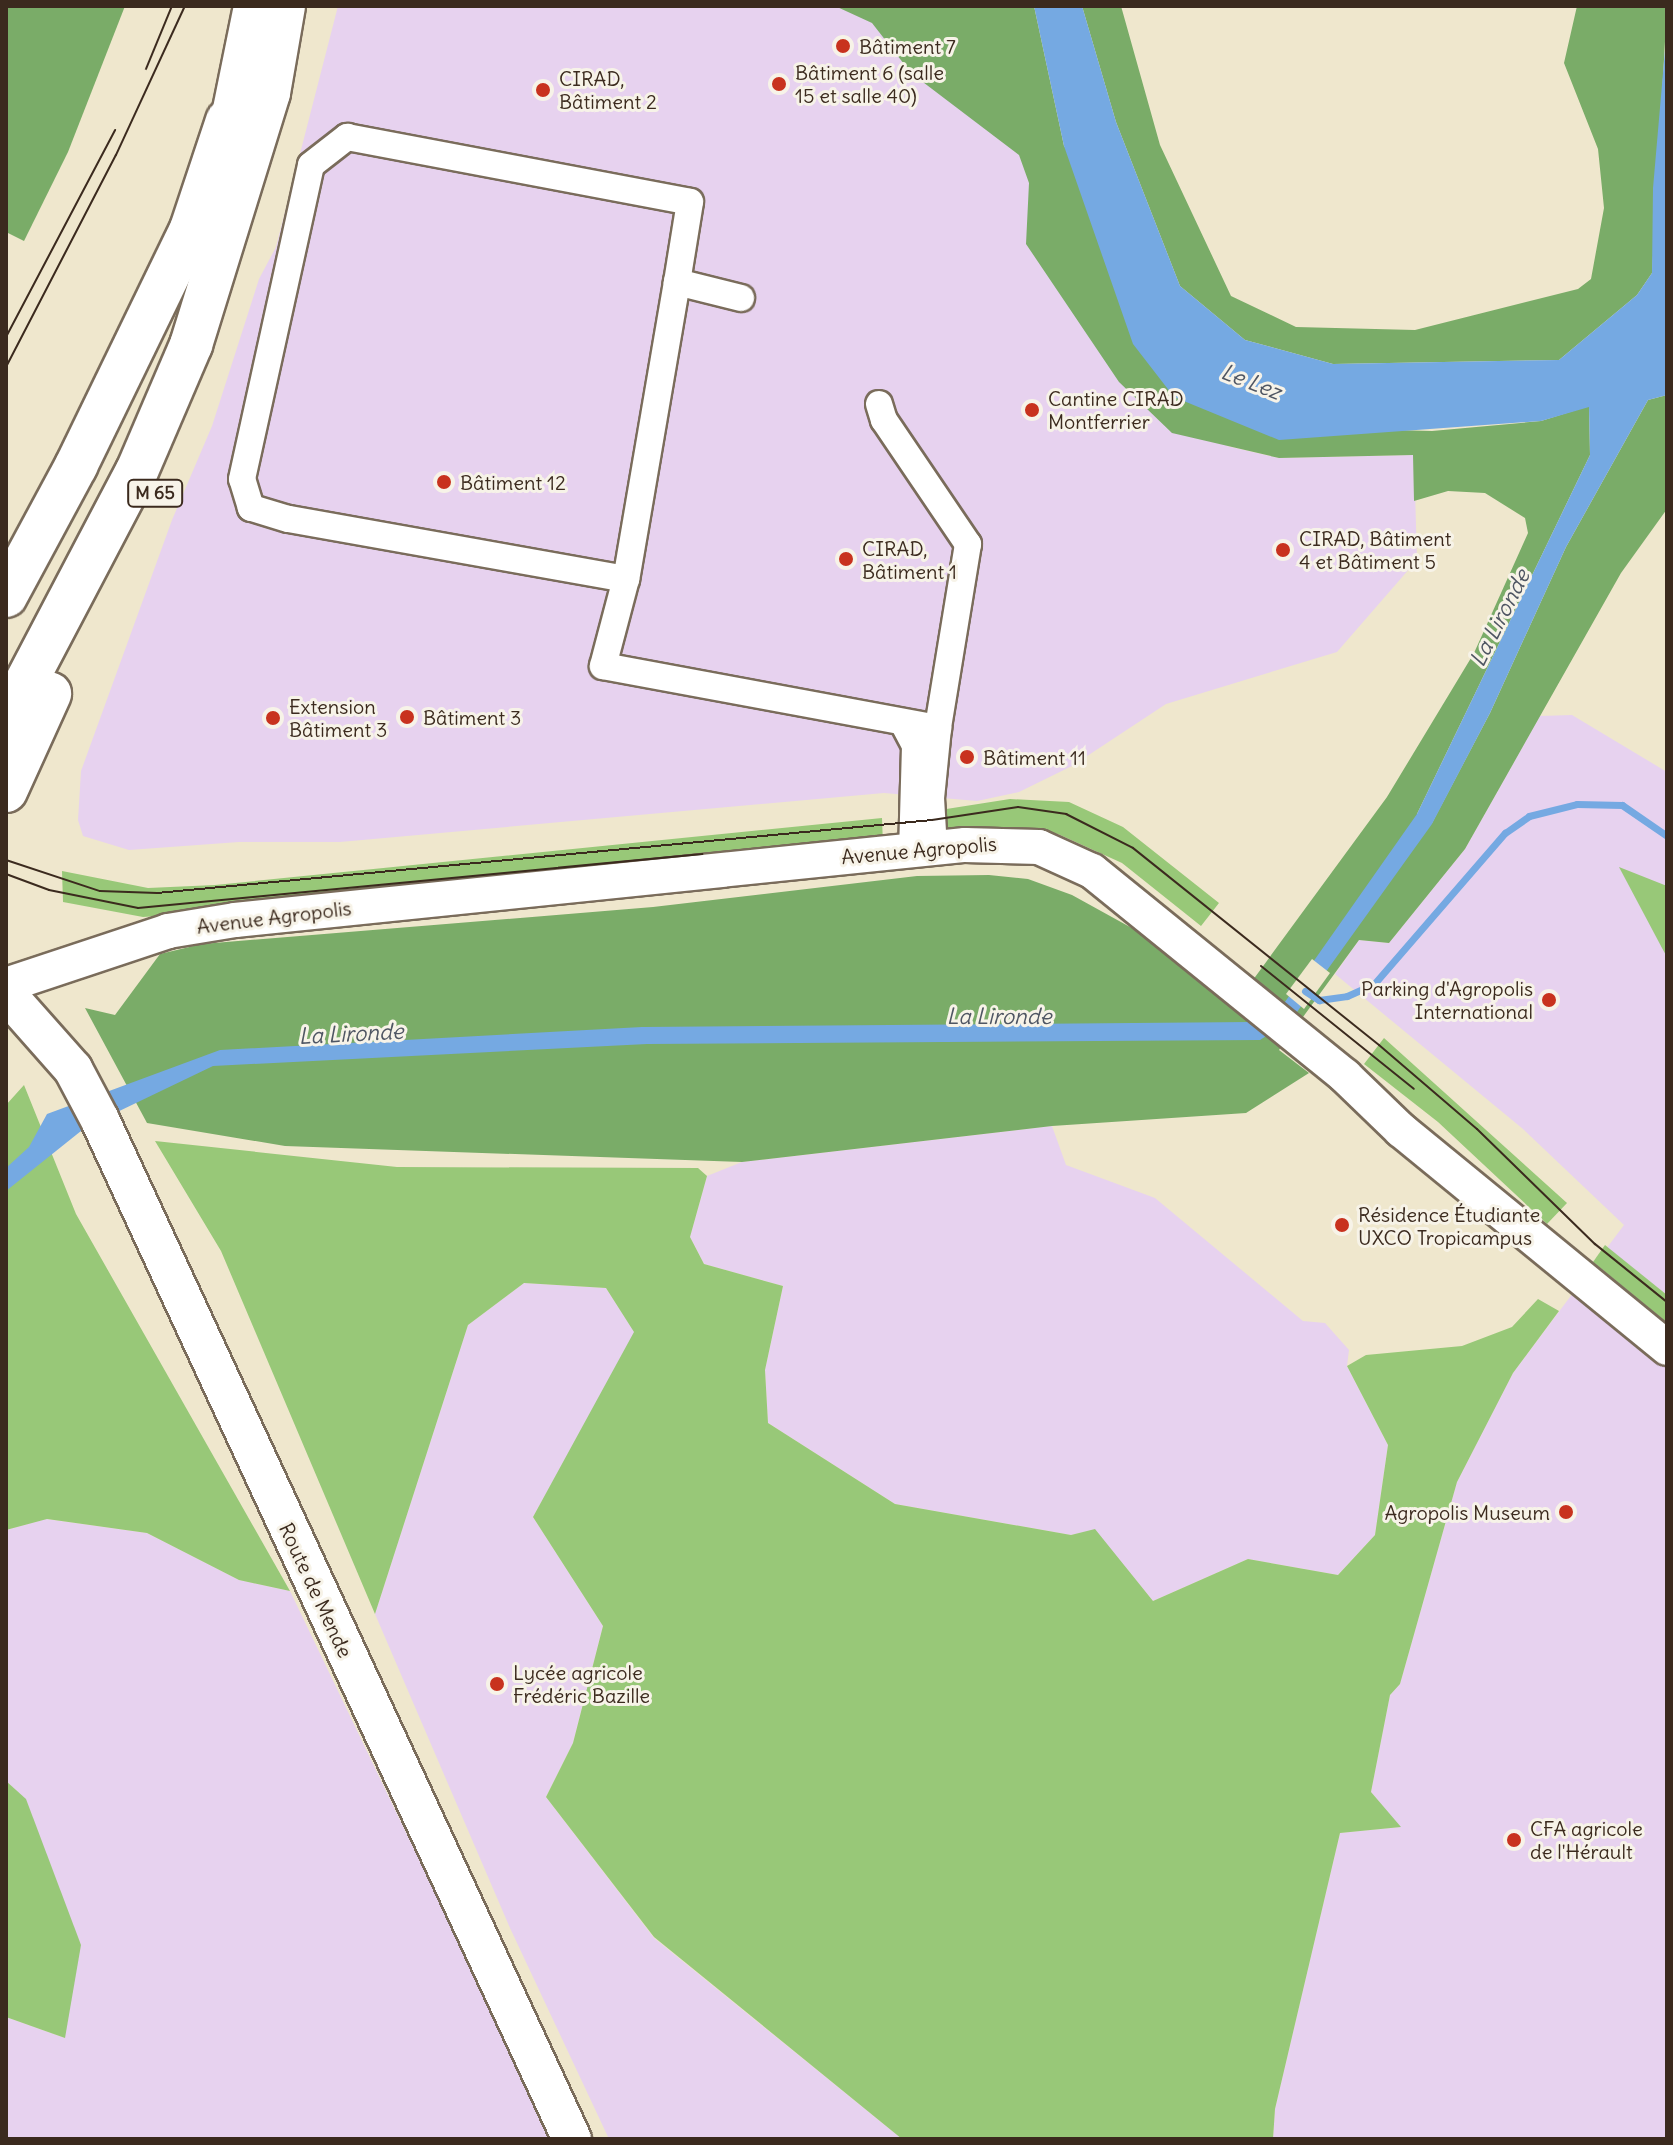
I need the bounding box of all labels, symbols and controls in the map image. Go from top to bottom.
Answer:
place label: Bâtiment 7 [859,34,956,58]
marker: Bâtiment 7 [834,37,852,55]
place label: Bâtiment 6 (salle 15 et salle 40) [795,60,944,107]
place label: CIRAD, Bâtiment 2 [559,66,657,113]
marker: Bâtiment 6 (salle 15 et salle 40) [770,75,788,93]
marker: CIRAD, Bâtiment 2 [534,81,552,99]
water label: Le Lez [1217,359,1285,405]
place label: Cantine CIRAD Montferrier [1048,386,1184,433]
marker: Cantine CIRAD Montferrier [1023,401,1041,419]
place label: Bâtiment 12 [460,470,566,494]
marker: Bâtiment 12 [435,473,453,491]
road number: M 65 [127,479,183,507]
place label: CIRAD, Bâtiment 4 et Bâtiment 5 [1299,526,1451,573]
place label: CIRAD, Bâtiment 1 [862,536,957,583]
marker: CIRAD, Bâtiment 4 et Bâtiment 5 [1274,541,1292,559]
marker: CIRAD, Bâtiment 1 [837,550,855,568]
water label: La Lironde [1464,565,1536,671]
place label: Extension Bâtiment 3 [289,694,387,741]
place label: Bâtiment 3 [423,705,521,729]
marker: Bâtiment 3 [398,708,416,726]
marker: Extension Bâtiment 3 [264,709,282,727]
place label: Bâtiment 11 [983,745,1086,769]
marker: Bâtiment 11 [958,748,976,766]
street label: Avenue Agropolis [840,831,998,869]
street label: Avenue Agropolis [195,896,353,938]
place label: Parking d'Agropolis International [1361,976,1533,1023]
marker: Parking d'Agropolis International [1540,991,1558,1009]
water label: La Lironde [946,1004,1052,1030]
water label: La Lironde [298,1018,404,1050]
place label: Résidence Étudiante UXCO Tropicampus [1358,1202,1540,1249]
marker: Résidence Étudiante UXCO Tropicampus [1333,1216,1351,1234]
place label: Agropolis Museum [1384,1500,1550,1524]
marker: Agropolis Museum [1557,1503,1575,1521]
street label: Route de Mende [274,1519,358,1661]
place label: Lycée agricole Frédéric Bazille [513,1660,650,1707]
marker: Lycée agricole Frédéric Bazille [488,1675,506,1693]
place label: CFA agricole de l'Hérault [1530,1816,1643,1863]
marker: CFA agricole de l'Hérault [1505,1831,1523,1849]

